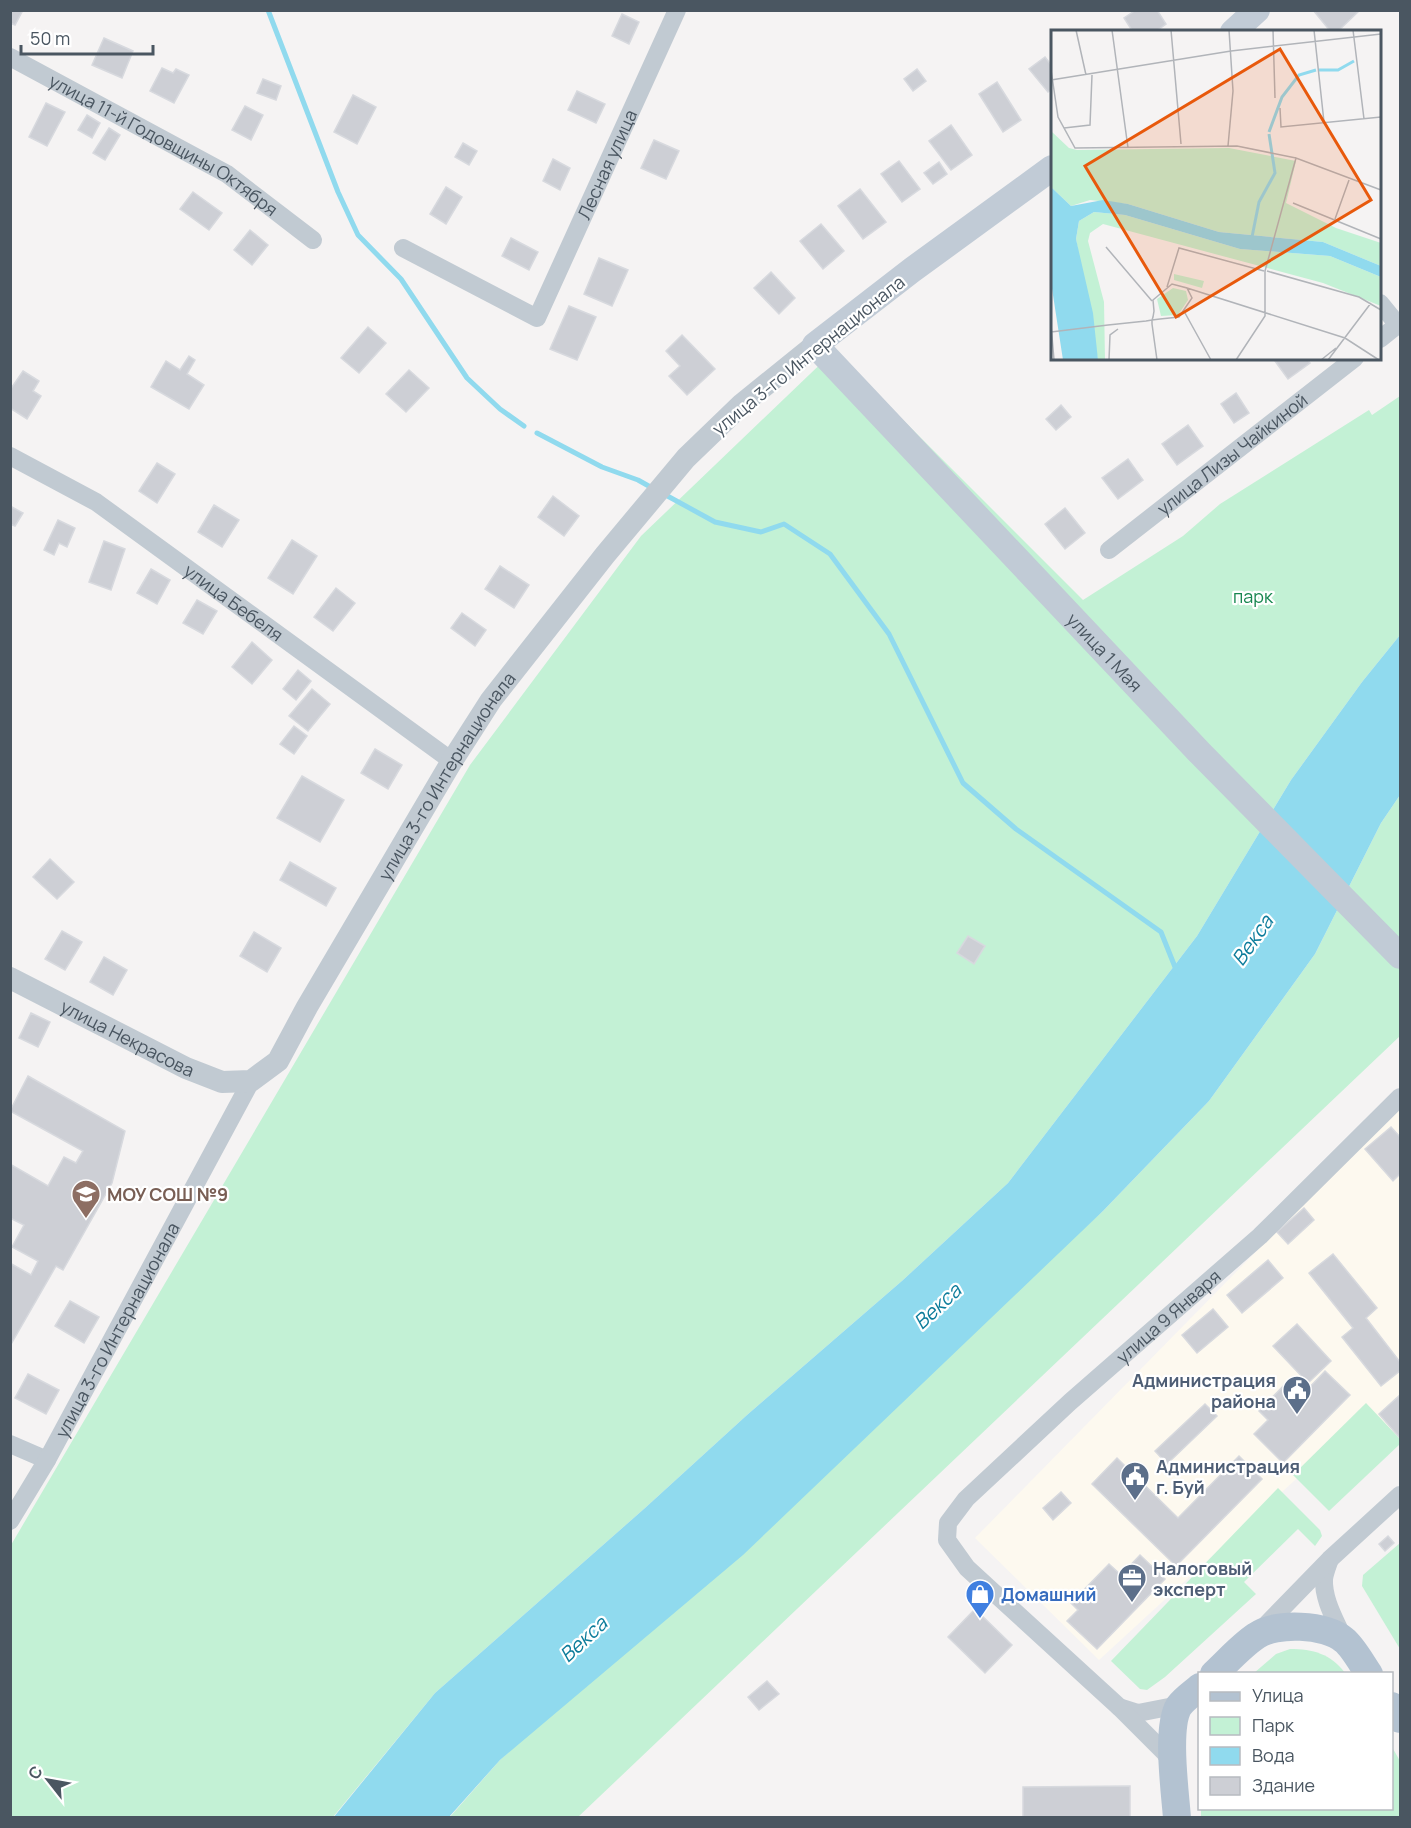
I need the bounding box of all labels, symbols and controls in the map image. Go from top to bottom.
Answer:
scale bar [21,18,153,56]
text: 50 m [30,26,70,50]
inset map [1051,30,1381,360]
street label: улица 11-й Годовщины Октября [45,68,283,221]
street label: Лесная улица [571,106,642,223]
street label: улица 3-го Интернационала [707,270,909,440]
street label: улица Лизы Чайкиной [1152,388,1312,520]
street label: улица Бебеля [179,558,288,646]
park label: парк [1233,584,1274,608]
street label: улица 1 Мая [1062,607,1148,697]
street label: улица 3-го Интернационала [372,667,521,885]
water label: Векса [1225,909,1280,971]
street label: улица Некрасова [57,994,198,1082]
school or university icon: МОУ СОШ №9 [70,1178,102,1220]
place label: МОУ СОШ №9 [107,1182,228,1206]
street label: улица 3-го Интернационала [49,1218,185,1442]
street label: улица 9 Января [1111,1264,1226,1368]
water label: Векса [907,1277,967,1335]
place label: Администрация района [1132,1368,1276,1413]
public building icon: Администрация района [1281,1374,1313,1416]
place label: Администрация г. Буй [1156,1454,1300,1499]
public building icon: Администрация г. Буй [1119,1460,1151,1502]
place label: Налоговый эксперт [1153,1556,1252,1601]
office icon: Налоговый эксперт [1116,1562,1148,1604]
shop icon: Домашний [964,1578,996,1620]
place label: Домашний [1001,1582,1096,1606]
water label: Векса [553,1610,613,1668]
legend [1198,1672,1393,1810]
text: Улица [1252,1683,1304,1707]
text: Парк [1252,1713,1295,1737]
text: Вода [1252,1743,1294,1767]
north arrow [18,1750,78,1810]
text: С [23,1761,48,1783]
text: Здание [1252,1773,1315,1797]

